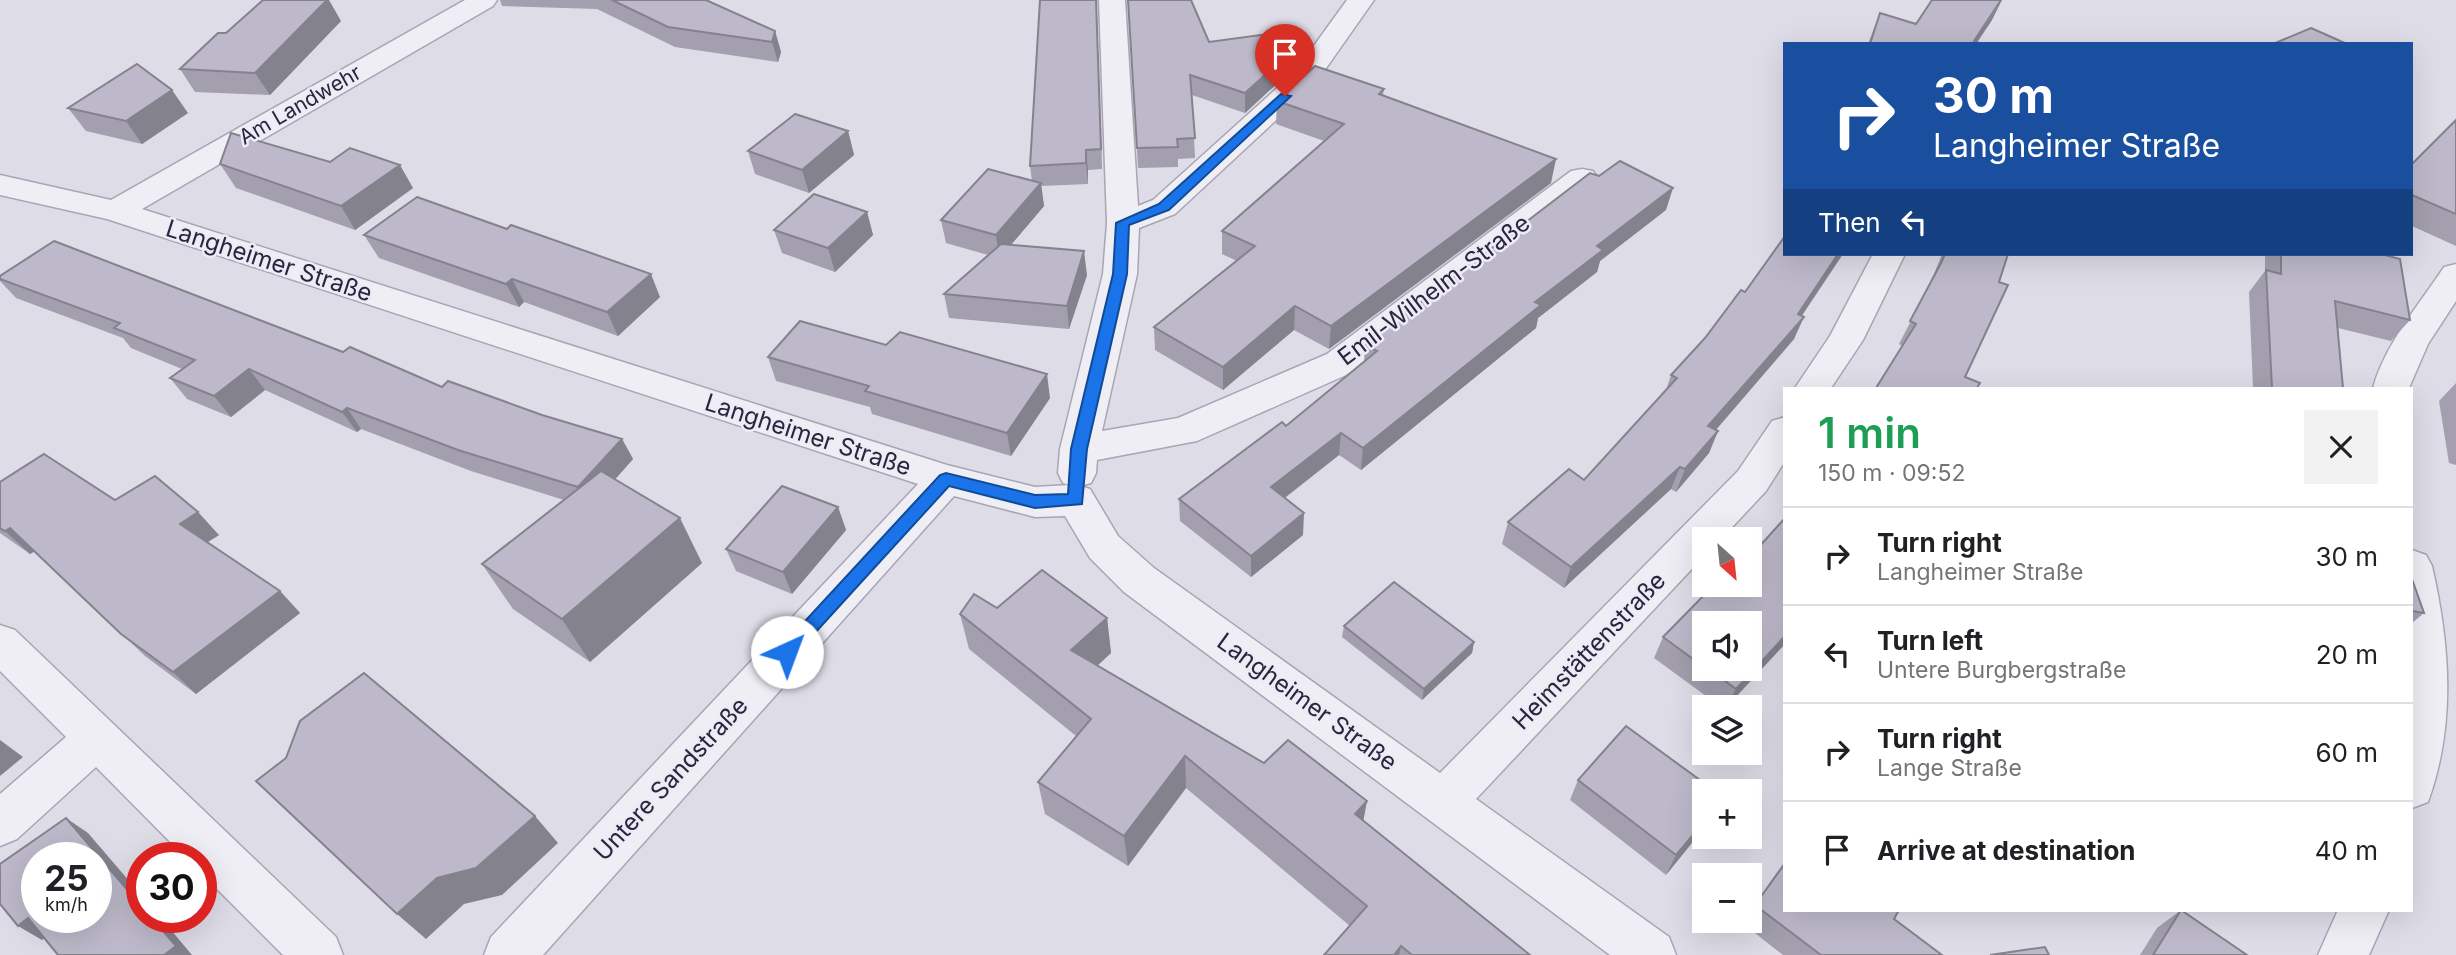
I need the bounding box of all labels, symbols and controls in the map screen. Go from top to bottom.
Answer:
pin [1255,24,1315,96]
icon: arrive [1266,35,1304,73]
street label: Am Landwehr [234,59,365,150]
text: 30 m [1933,66,2054,125]
icon: right [1818,70,1909,161]
text: Langheimer Straße [1933,126,2220,165]
icon: left [1895,203,1933,241]
text: Then [1818,207,1881,238]
street label: Emil-Wilhelm-Straße [1332,208,1535,371]
street label: Langheimer Straße [162,213,376,308]
street label: Langheimer Straße [701,387,915,482]
text: 1 min [1818,407,1921,458]
button: close [2304,410,2378,484]
text: 150 m · 09:52 [1818,459,1965,487]
north arrow [1692,527,1762,597]
map controls [1692,527,1762,933]
text: Turn right [1877,527,2002,558]
icon: right [1818,537,1856,575]
text: 30 m [2315,541,2378,572]
text: Langheimer Straße [1877,558,2083,586]
street label: Heimstättenstraße [1506,566,1671,735]
button: sound [1692,611,1762,681]
position arrow [750,615,824,689]
text: Turn left [1877,625,1983,656]
street label: Langheimer Straße [1212,627,1403,777]
icon: left [1818,635,1856,673]
text: 20 m [2316,639,2378,670]
text: Untere Burgbergstraße [1877,656,2126,684]
street label: Untere Sandstraße [588,691,754,866]
button: layers [1692,695,1762,765]
text: Turn right [1877,723,2002,754]
icon: right [1818,733,1856,771]
text: 60 m [2315,737,2378,768]
text: Lange Straße [1877,754,2022,782]
button: + [1692,779,1762,849]
icon: arrive [1818,831,1856,869]
text: Arrive at destination [1877,835,2136,866]
text: 40 m [2315,835,2378,866]
speed limit sign: 30 [126,842,217,933]
text: 25 [44,857,89,899]
button: − [1692,863,1762,933]
text: km/h [45,894,88,915]

